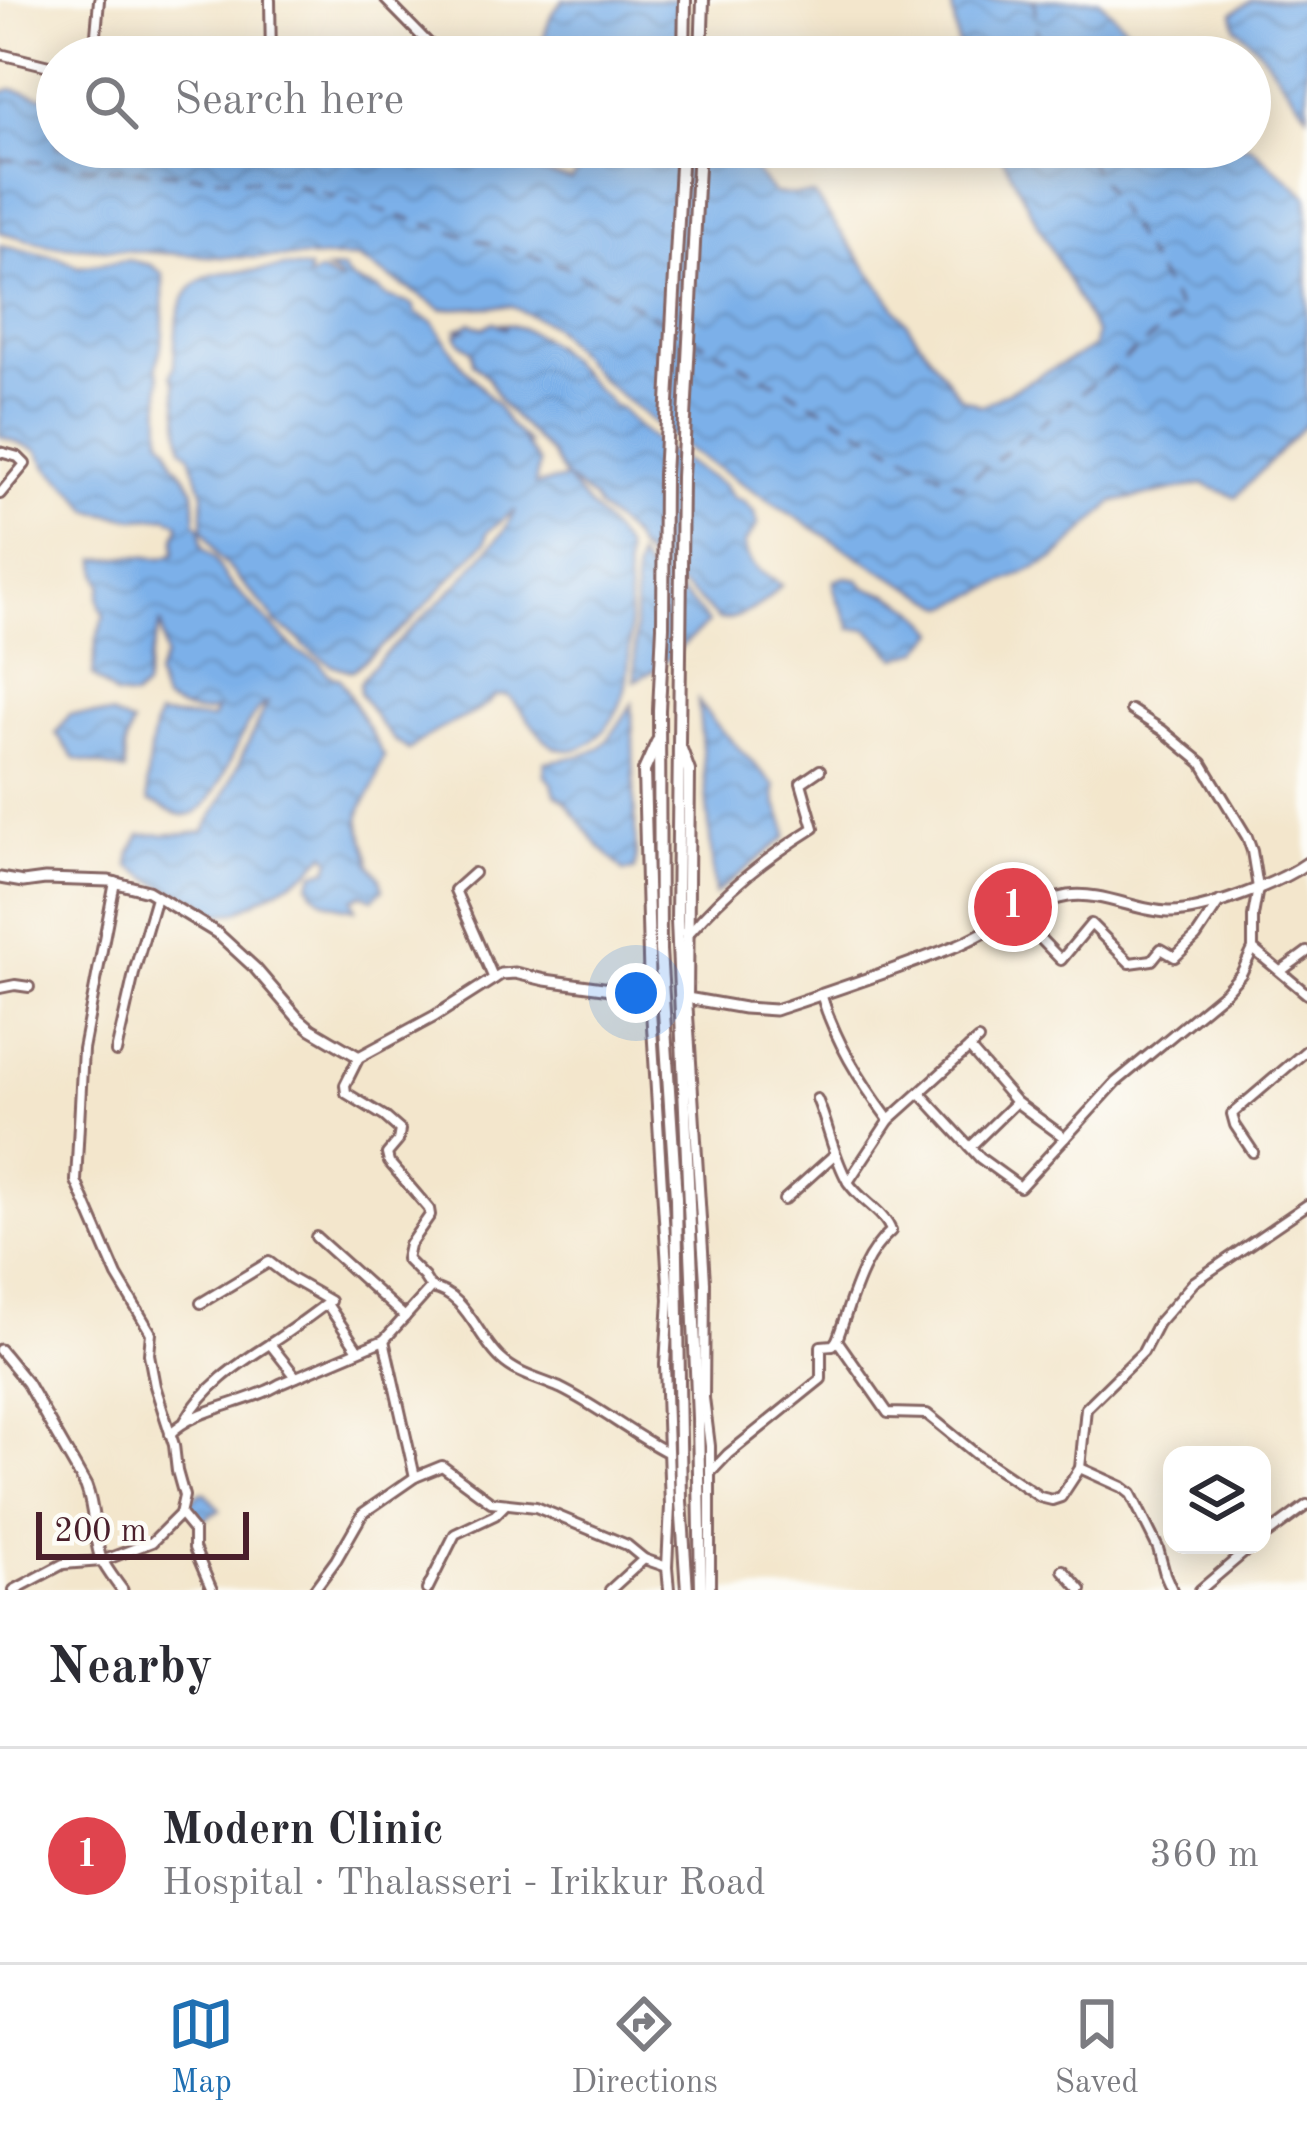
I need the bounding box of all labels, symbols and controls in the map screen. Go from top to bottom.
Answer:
search box [36,36,1271,168]
icon: search [78,69,144,135]
text: Search here [174,79,404,124]
pin: 1 [974,862,1052,952]
your location [606,963,666,1023]
map controls [1163,1446,1271,1554]
button: layers [1163,1446,1271,1554]
scale bar [36,1506,249,1559]
text: 200 m [54,1516,147,1549]
text: Nearby [48,1643,213,1694]
text: Modern Clinic [162,1809,444,1854]
text: 1 [76,1836,98,1875]
text: 360 m [1149,1836,1259,1875]
text: Hospital · Thalasseri - Irikkur Road [162,1864,766,1903]
tab: Map [168,1991,234,2104]
tab: Directions [571,1991,718,2104]
tab: Saved [1055,1991,1139,2104]

